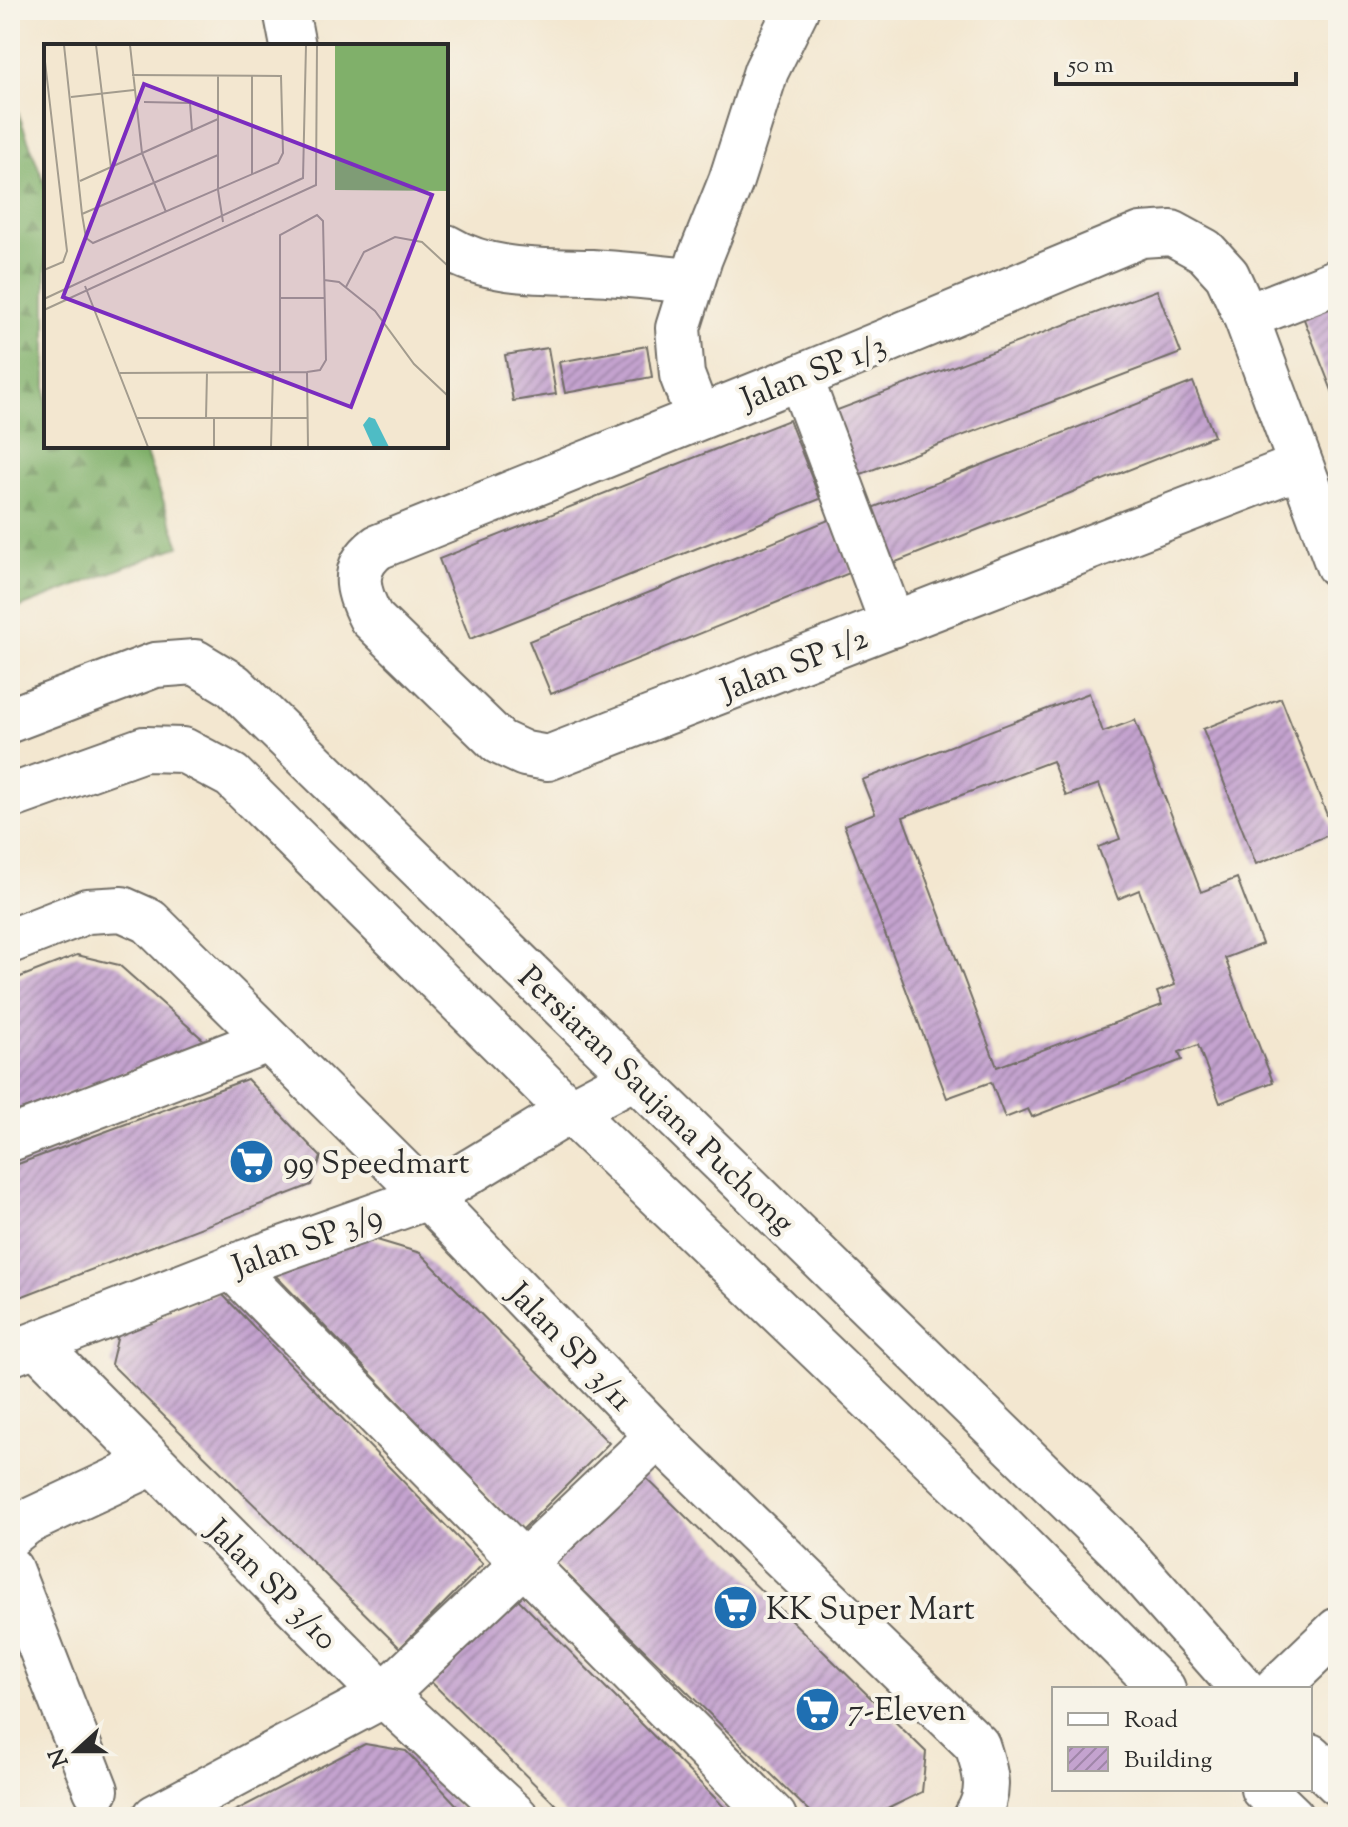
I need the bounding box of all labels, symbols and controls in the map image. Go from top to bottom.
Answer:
scale bar [1056,36,1296,86]
inset map [44,44,448,448]
text: 50 m [1066,49,1114,83]
street label: Jalan SP 1/3 [733,324,893,424]
street label: Jalan SP 1/2 [713,617,875,716]
street label: Persiaran Saujana Puchong [506,957,803,1246]
supermarket icon: 99 Speedmart [228,1138,276,1186]
place label: 99 Speedmart [283,1142,469,1188]
street label: Jalan SP 3/9 [225,1194,389,1292]
street label: Jalan SP 3/11 [494,1272,642,1423]
street label: Jalan SP 3/10 [193,1509,347,1662]
supermarket icon: KK Super Mart [711,1584,759,1632]
place label: KK Super Mart [766,1588,975,1634]
supermarket icon: 7-Eleven [793,1685,841,1733]
legend [1052,1687,1312,1791]
place label: 7-Eleven [848,1689,966,1735]
text: Road [1124,1704,1178,1738]
north arrow [36,1711,116,1791]
text: N [42,1743,78,1771]
text: Building [1124,1744,1213,1778]

